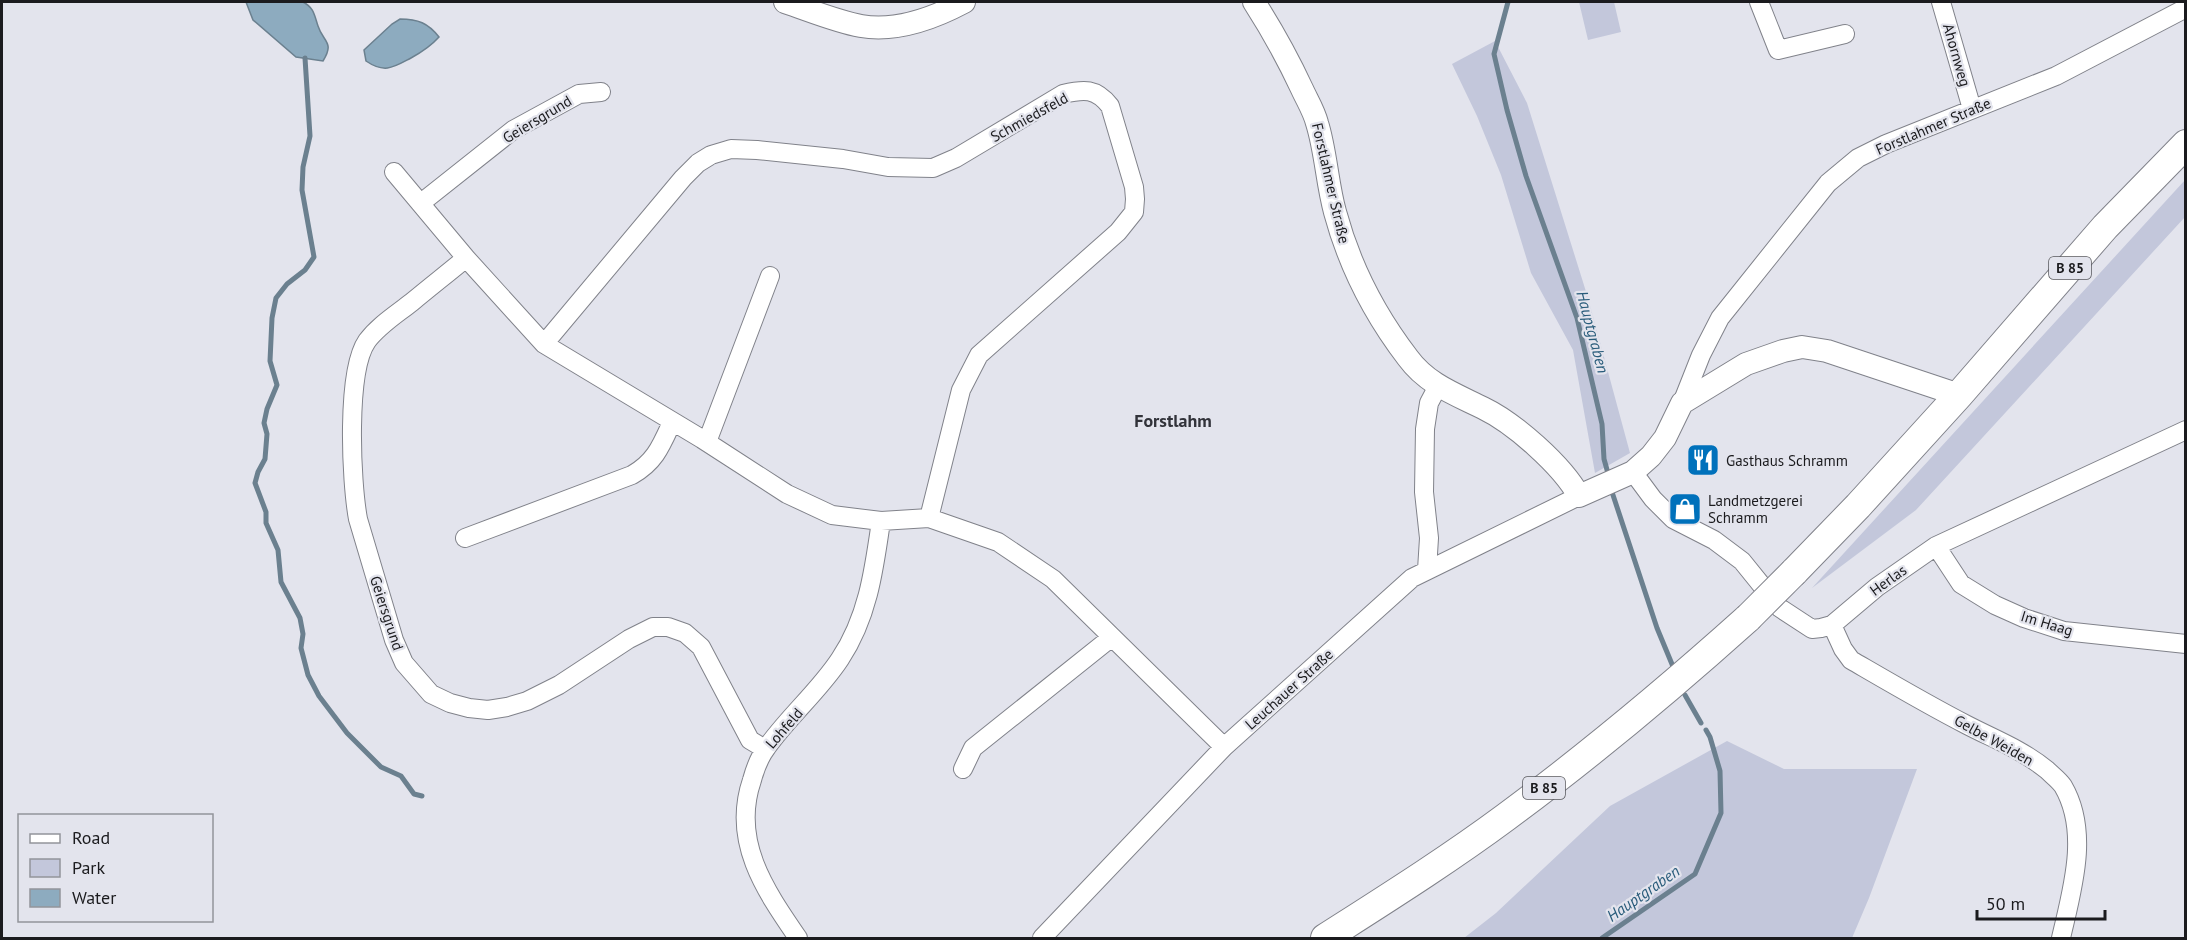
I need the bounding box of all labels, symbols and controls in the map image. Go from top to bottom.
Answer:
street label: Ahornweg [1939,21,1975,89]
street label: Schmiedsfeld [987,88,1071,146]
street label: Geiersgrund [499,91,575,147]
street label: Forstlahmer Straße [1873,93,1993,159]
street label: Forstlahmer Straße [1308,121,1354,245]
road number: B 85 [2049,257,2091,279]
water label: Hauptgraben [1572,289,1614,375]
district label: Forstlahm [1134,409,1212,432]
restaurant icon: Gasthaus Schramm [1685,442,1721,478]
place label: Gasthaus Schramm [1726,451,1848,470]
shop icon: Landmetzgerei Schramm [1667,491,1703,527]
place label: Landmetzgerei Schramm [1708,491,1803,527]
street label: Herlas [1866,560,1910,600]
street label: Geiersgrund [366,573,408,653]
street label: Im Haag [2019,606,2075,640]
street label: Leuchauer Straße [1241,645,1337,733]
street label: Lohfeld [761,704,807,752]
street label: Gelbe Weiden [1951,710,2037,770]
road number: B 85 [1523,777,1565,799]
legend [18,814,213,922]
text: Road [72,826,110,849]
text: Park [72,856,105,879]
water label: Hauptgraben [1603,861,1683,925]
scale bar [1977,883,2104,921]
text: Water [72,886,116,909]
text: 50 m [1986,892,2025,915]

